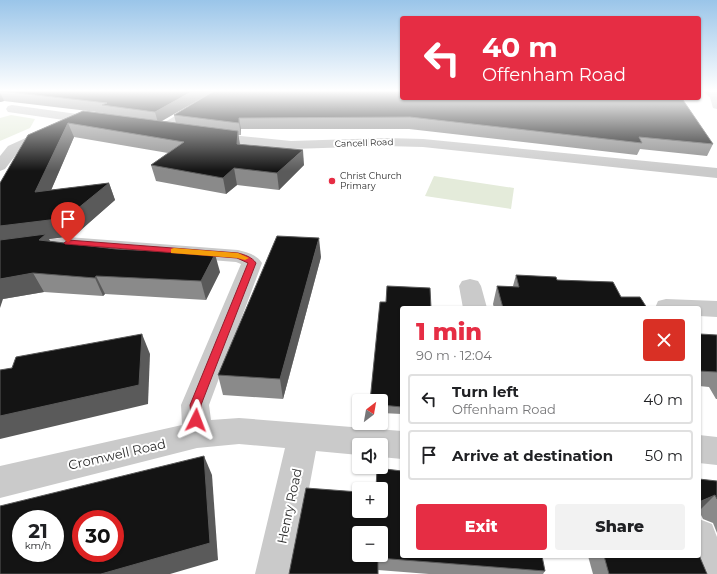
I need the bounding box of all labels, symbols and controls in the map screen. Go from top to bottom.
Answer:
text: 40 m [482,30,558,64]
icon: left [416,32,468,84]
text: Offenham Road [482,64,626,86]
street label: Cancell Road [334,136,394,149]
place label: Christ Church Primary [340,170,402,191]
marker: Christ Church Primary [327,176,337,186]
pin [51,202,85,243]
icon: arrive [57,208,79,230]
text: 1 min [416,317,482,346]
button: close [643,319,685,361]
text: 90 m · 12:04 [416,347,492,363]
text: Turn left [452,382,519,401]
icon: left [418,388,440,410]
text: 40 m [643,390,683,409]
north arrow [352,394,388,430]
map controls [352,394,388,562]
position arrow [175,399,217,441]
text: Offenham Road [452,401,556,417]
street label: Cromwell Road [67,435,167,473]
button: sound [352,438,388,474]
icon: arrive [418,444,440,466]
text: Arrive at destination [452,446,613,465]
text: 50 m [645,446,683,465]
street label: Henry Road [273,467,305,545]
button: + [352,482,388,518]
button: Exit [416,504,547,550]
button: Share [555,504,685,550]
speed limit sign: 30 [72,510,124,562]
text: 21 [28,519,48,543]
button: − [352,526,388,562]
text: km/h [25,539,51,552]

